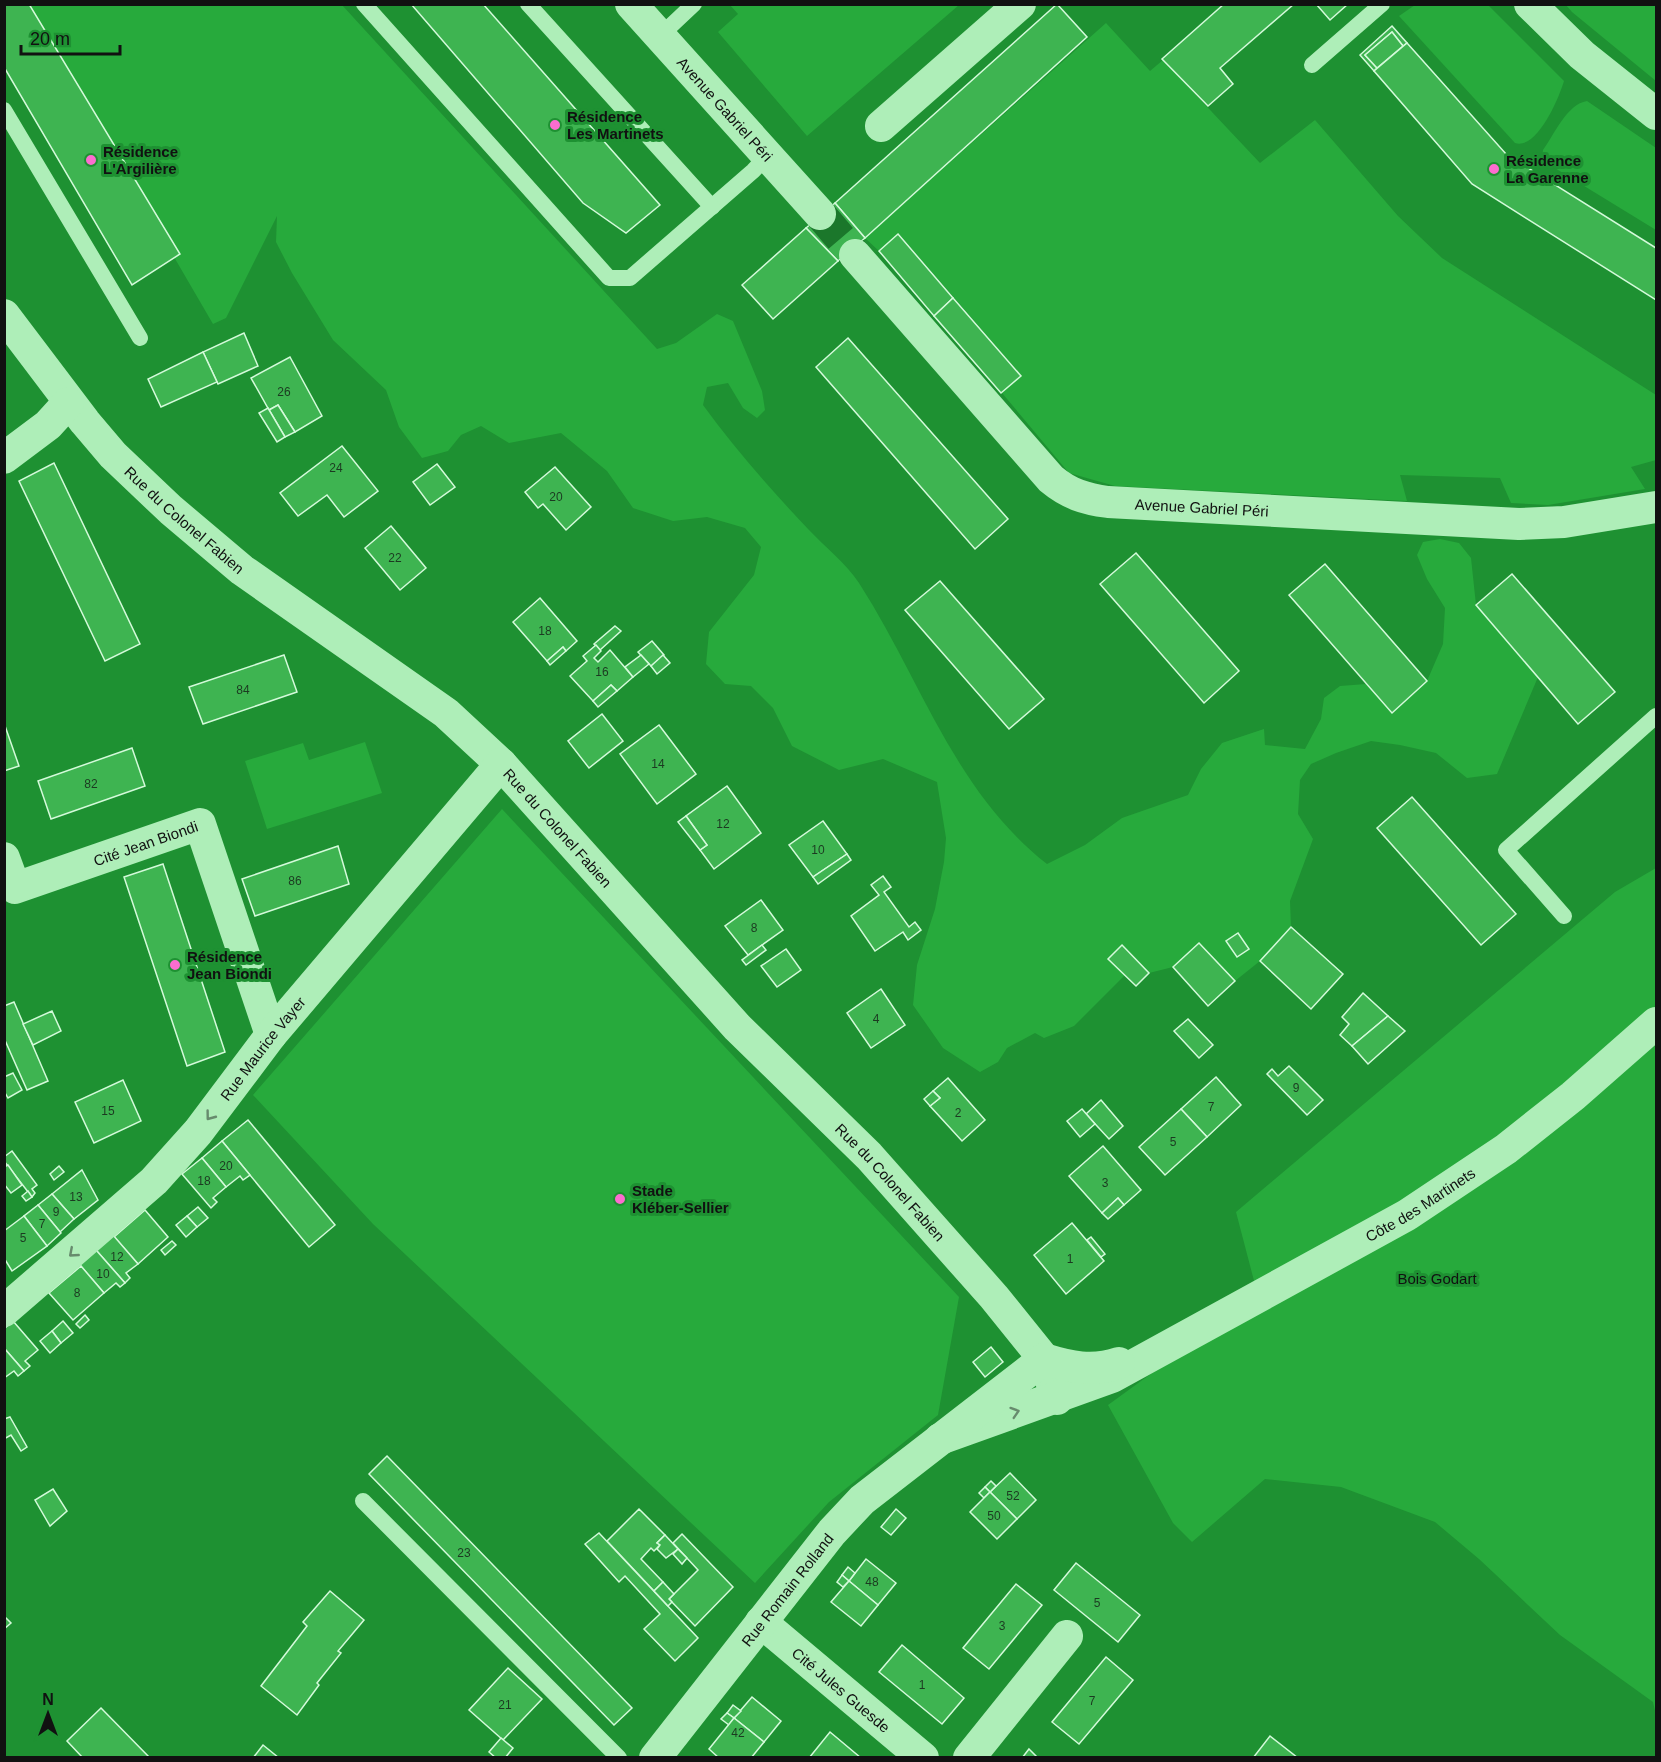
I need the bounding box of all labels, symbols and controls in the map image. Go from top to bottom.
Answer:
scale bar [21,18,120,56]
text: 20 m [30,29,70,49]
street label: Avenue Gabriel Péri [674,53,776,164]
place label: Résidence Les Martinets [567,108,664,142]
marker: Résidence Les Martinets [548,118,562,132]
place label: Résidence L'Argilière [103,143,178,177]
place label: Résidence La Garenne [1506,152,1589,186]
marker: Résidence L'Argilière [84,153,98,167]
marker: Résidence La Garenne [1487,162,1501,176]
house number: 26 [277,385,291,399]
house number: 24 [329,461,343,475]
street label: Rue du Colonel Fabien [121,462,248,577]
house number: 20 [549,490,563,504]
street label: Avenue Gabriel Péri [1134,495,1269,519]
house number: 22 [388,551,402,565]
house number: 18 [538,624,552,638]
house number: 16 [595,665,609,679]
house number: 84 [236,683,250,697]
house number: 14 [651,757,665,771]
street label: Rue du Colonel Fabien [501,765,616,890]
house number: 82 [84,777,98,791]
street label: Cité Jean Biondi [91,817,200,869]
house number: 12 [716,817,730,831]
house number: 10 [811,843,825,857]
house number: 86 [288,874,302,888]
house number: 8 [751,921,758,935]
place label: Résidence Jean Biondi [187,948,272,982]
marker: Résidence Jean Biondi [168,958,182,972]
street label: Rue Maurice Vayer [216,993,308,1104]
house number: 4 [873,1012,880,1026]
house number: 9 [1293,1081,1300,1095]
house number: 7 [1208,1100,1215,1114]
house number: 15 [101,1104,115,1118]
house number: 2 [955,1106,962,1120]
one-way arrow [207,1109,218,1120]
street label: Rue du Colonel Fabien [832,1120,949,1244]
house number: 5 [1170,1135,1177,1149]
house number: 20 [219,1159,233,1173]
street label: Côte des Martinets [1362,1164,1478,1245]
house number: 18 [197,1174,211,1188]
house number: 3 [1102,1176,1109,1190]
place label: Stade Kléber-Sellier [632,1182,729,1216]
house number: 13 [69,1190,83,1204]
marker: Stade Kléber-Sellier [613,1192,627,1206]
house number: 9 [53,1205,60,1219]
house number: 7 [39,1217,46,1231]
house number: 5 [20,1231,27,1245]
one-way arrow [69,1246,80,1257]
house number: 12 [110,1250,124,1264]
house number: 1 [1067,1252,1074,1266]
house number: 10 [96,1267,110,1281]
park label: Bois Godart [1397,1270,1477,1287]
house number: 8 [74,1286,81,1300]
one-way arrow [1009,1407,1020,1419]
house number: 52 [1006,1489,1020,1503]
house number: 50 [987,1509,1001,1523]
street label: Rue Romain Rolland [738,1530,836,1649]
house number: 23 [457,1546,471,1560]
house number: 48 [865,1575,879,1589]
house number: 5 [1094,1596,1101,1610]
house number: 3 [999,1619,1006,1633]
street label: Cité Jules Guesde [789,1644,894,1735]
house number: 1 [919,1678,926,1692]
north arrow [18,1684,78,1744]
text: N [42,1691,54,1708]
house number: 7 [1089,1694,1096,1708]
house number: 21 [498,1698,512,1712]
house number: 42 [731,1726,745,1740]

